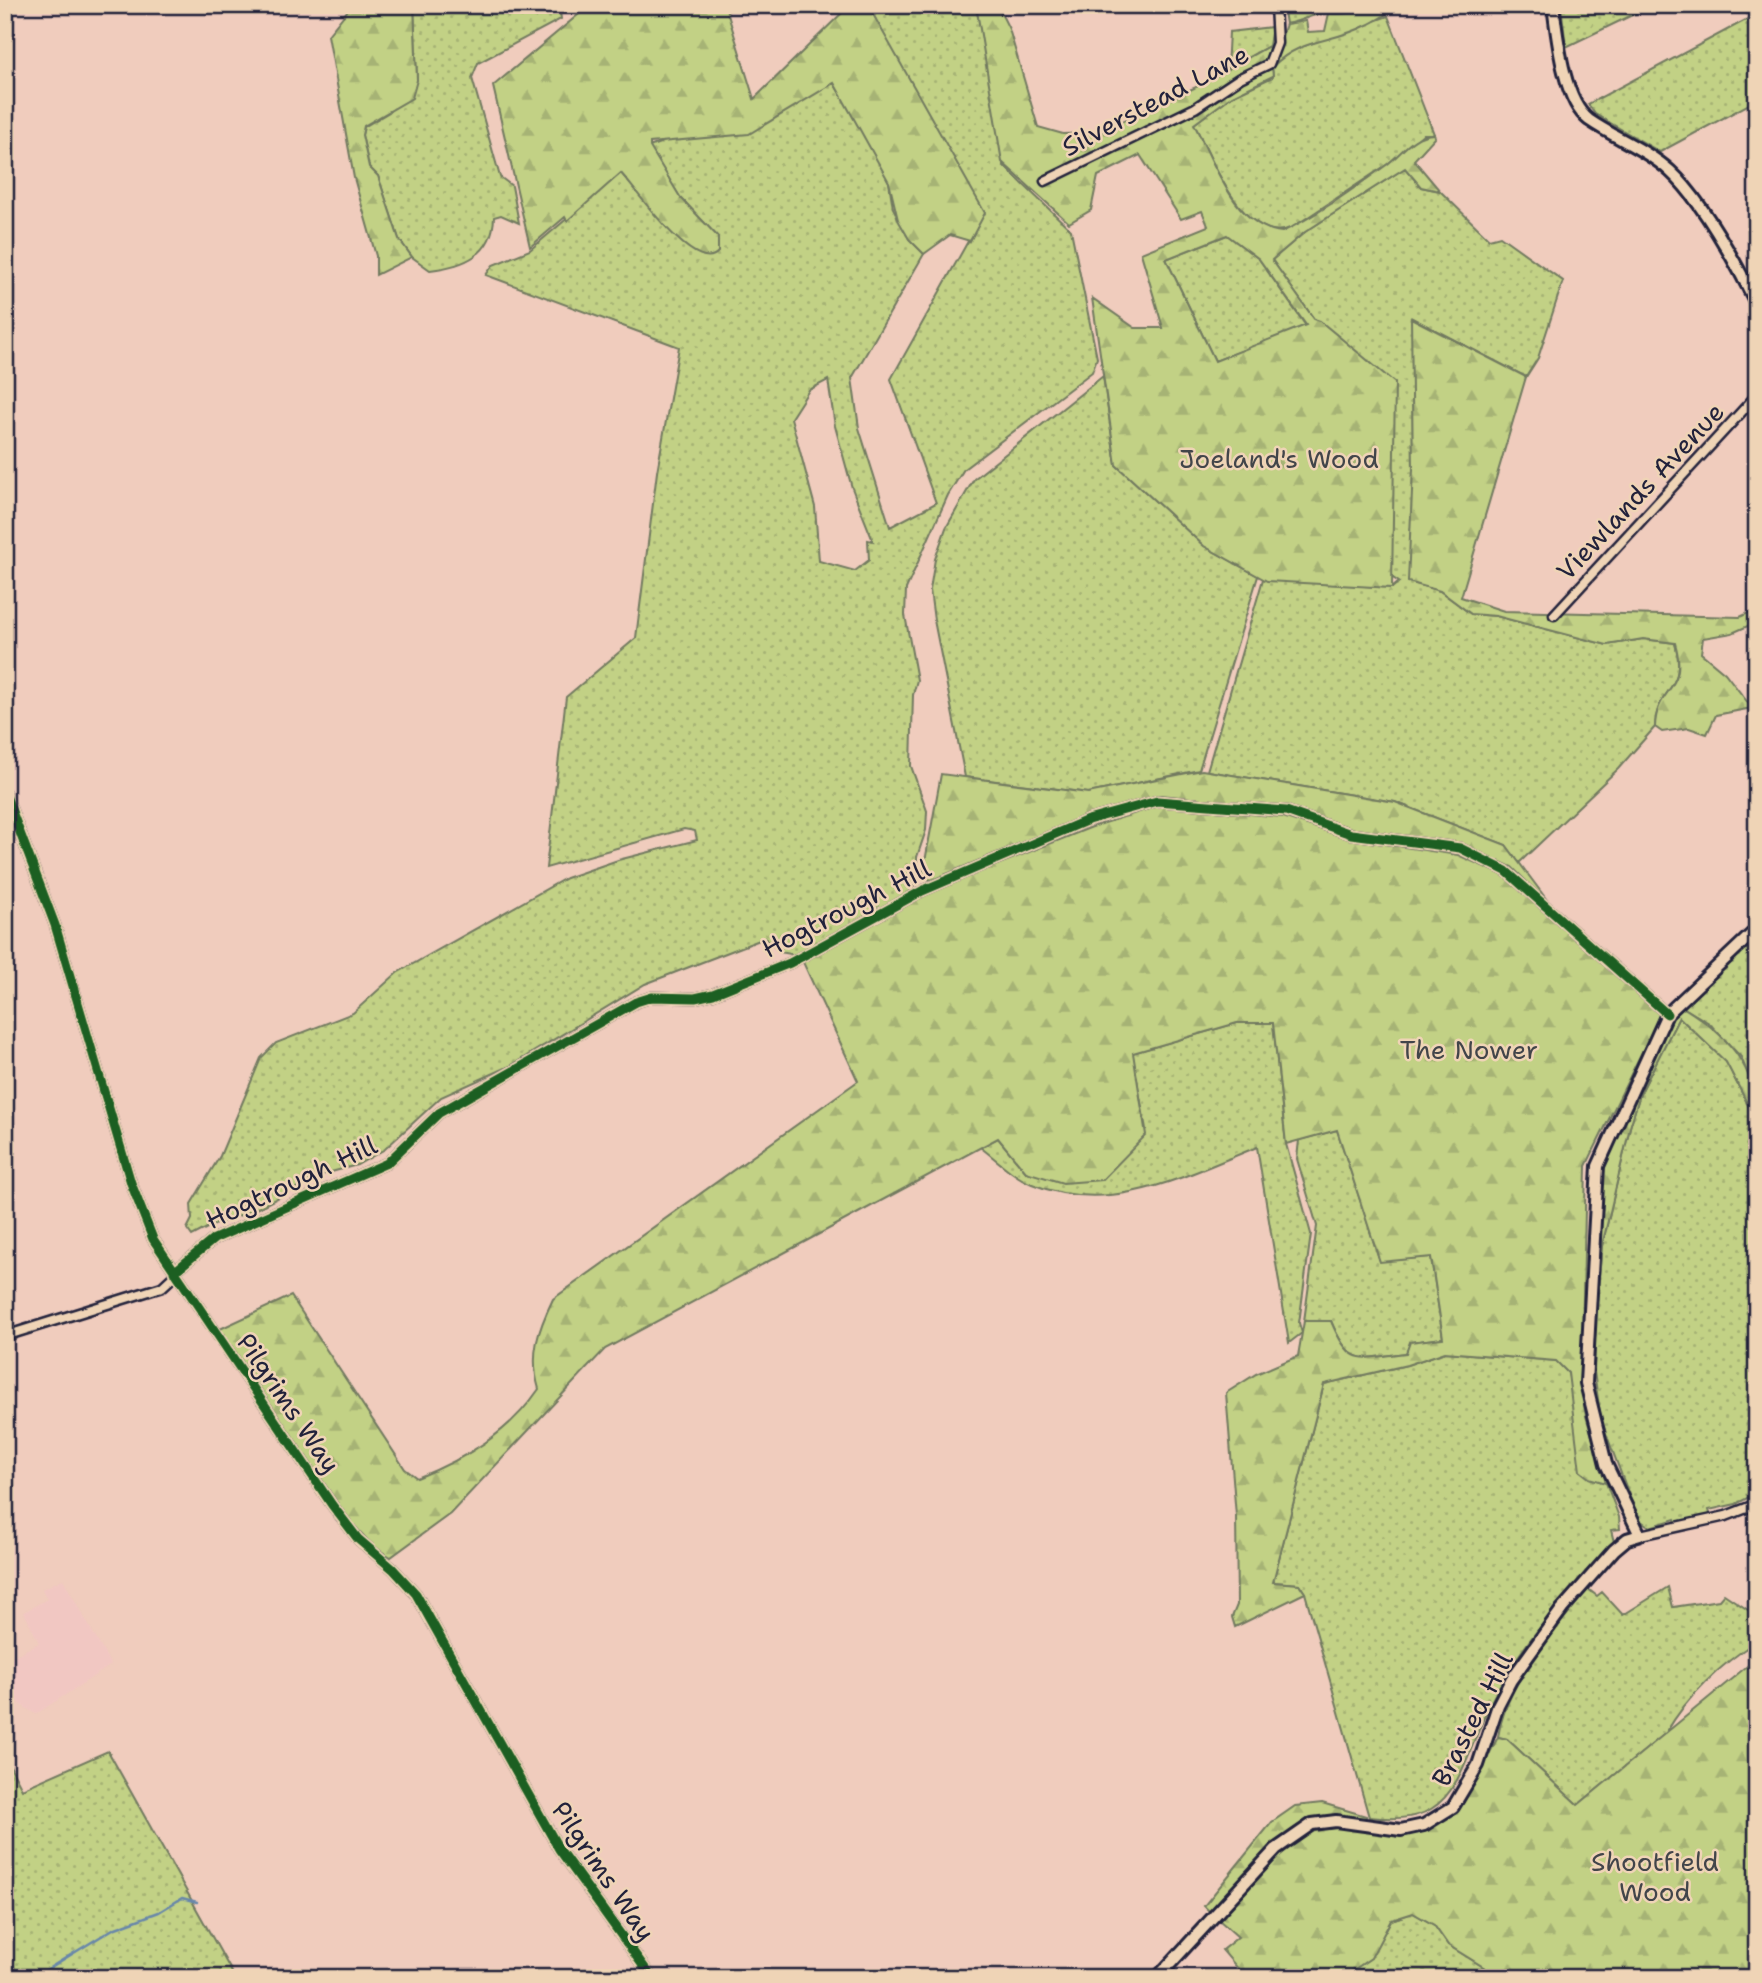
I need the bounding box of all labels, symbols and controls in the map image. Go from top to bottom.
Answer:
street label: Silverstead Lane [1055,36,1255,164]
street label: Viewlands Avenue [1548,395,1732,587]
park label: Joeland's Wood [1179,441,1379,476]
street label: Hogtrough Hill [755,850,937,966]
park label: The Nower [1400,1032,1538,1067]
street label: Hogtrough Hill [200,1127,383,1237]
street label: Pilgrims Way [229,1326,349,1480]
street label: Brasted Hill [1423,1646,1521,1792]
street label: Pilgrims Way [544,1794,664,1948]
park label: Shootfield Wood [1591,1844,1719,1909]

